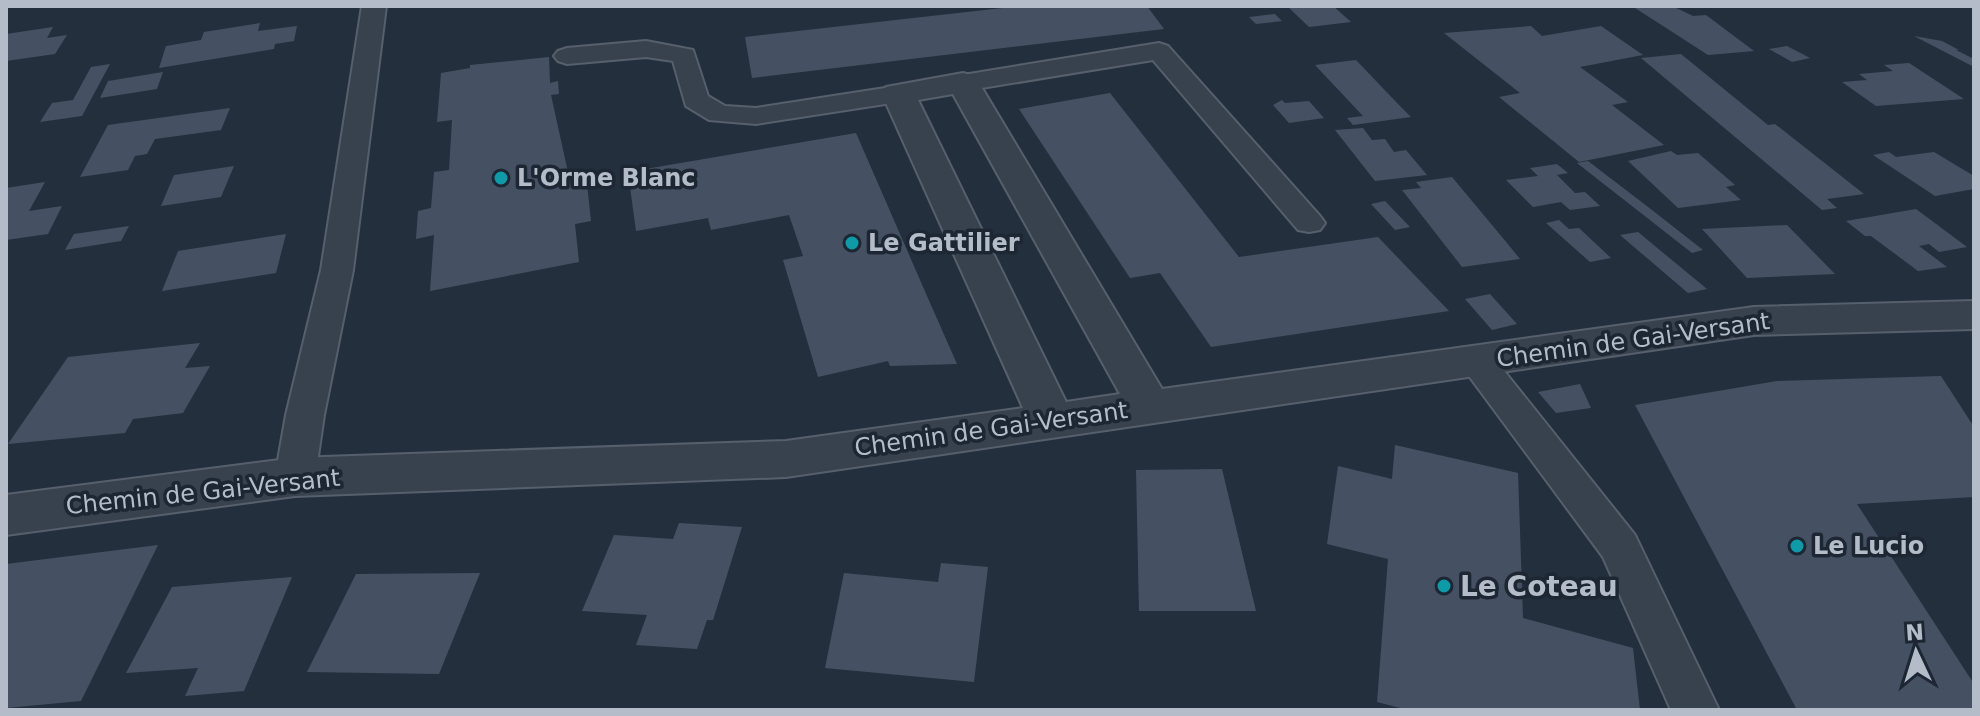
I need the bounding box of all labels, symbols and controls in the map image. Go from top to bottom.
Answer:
place label: L'Orme Blanc [517,164,696,192]
marker: L'Orme Blanc [492,169,510,187]
place label: Le Gattilier [868,229,1020,257]
marker: Le Gattilier [843,234,861,252]
street label: Chemin de Gai-Versant [1495,307,1771,373]
street label: Chemin de Gai-Versant [853,396,1129,462]
street label: Chemin de Gai-Versant [65,464,341,520]
place label: Le Lucio [1813,532,1924,560]
marker: Le Lucio [1788,537,1806,555]
place label: Le Coteau [1460,570,1618,603]
marker: Le Coteau [1435,577,1453,595]
north arrow [1876,612,1956,692]
text: N [1905,619,1925,646]

